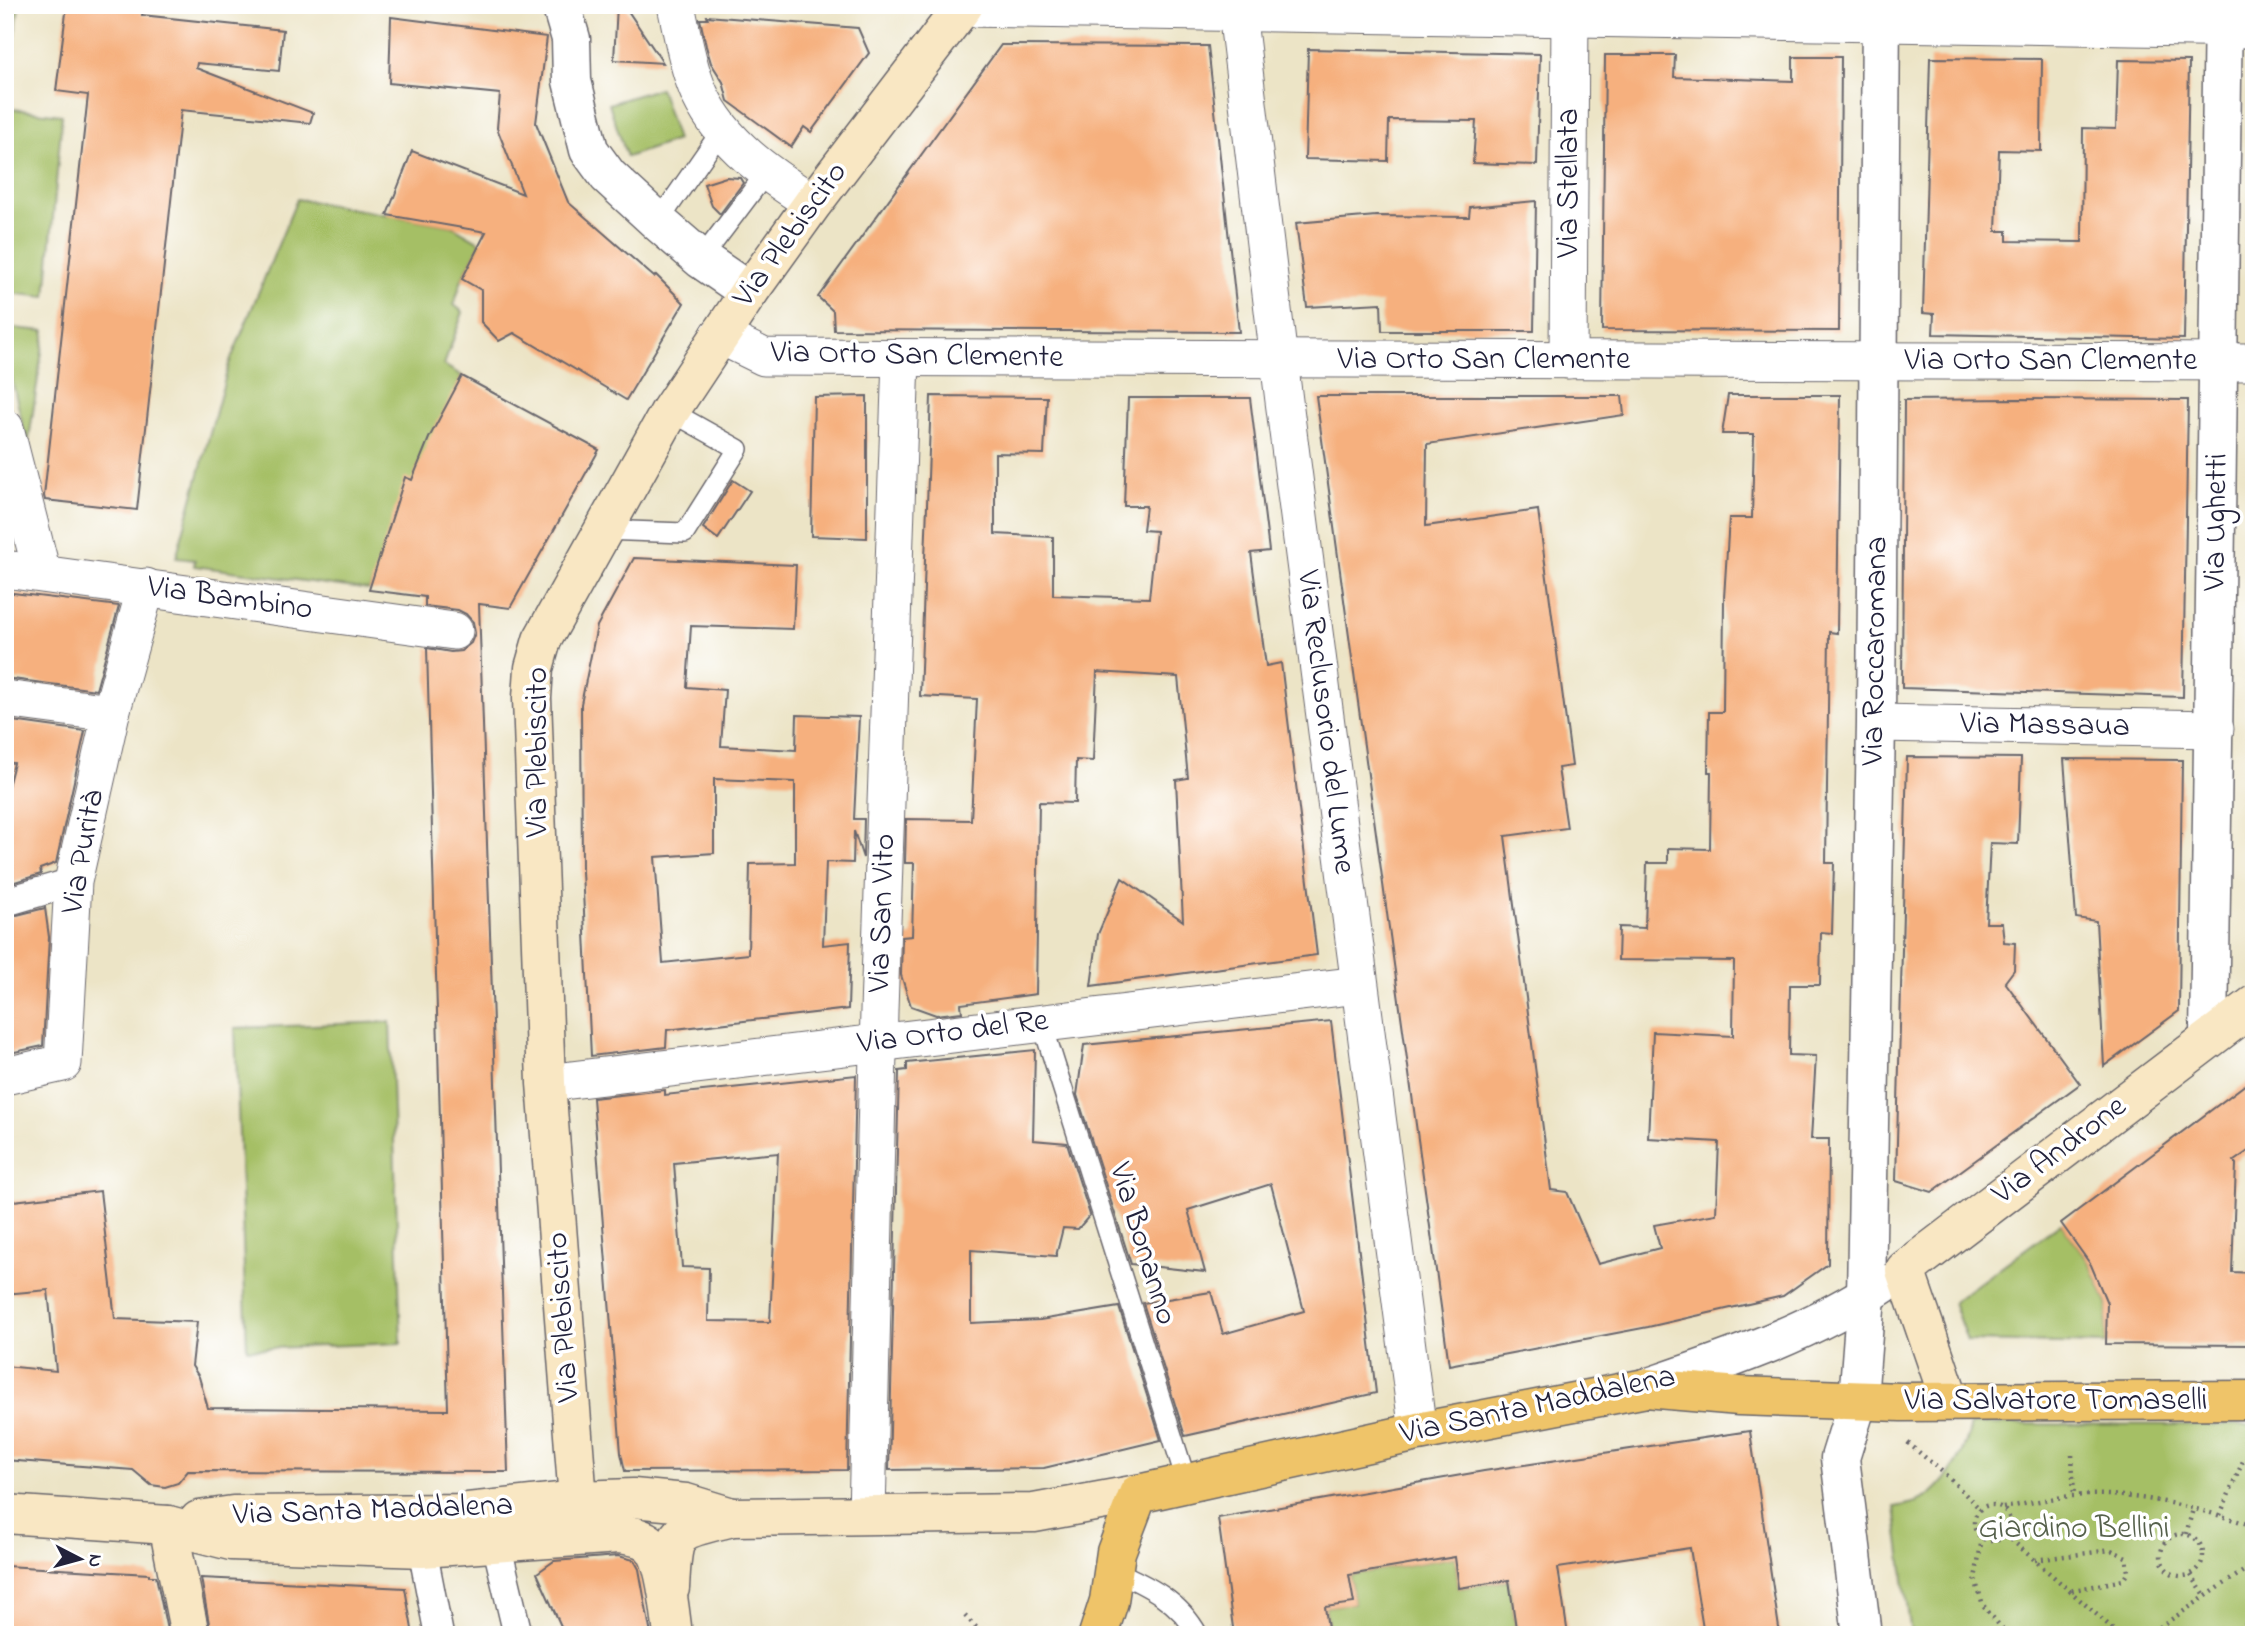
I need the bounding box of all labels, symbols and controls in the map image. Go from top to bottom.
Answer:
street label: Via Stellata [1546,108,1593,259]
street label: Via Plebiscito [721,152,860,319]
street label: Via Orto San Clemente [769,330,1065,382]
street label: Via Orto San Clemente [1337,337,1631,384]
street label: Via Orto San Clemente [1904,338,2198,385]
street label: Via Ughetti [2192,453,2242,592]
street label: Via Roccaromana [1850,536,1901,767]
street label: Via Bambino [143,564,316,634]
street label: Via Reclusorio del Lume [1283,566,1367,877]
street label: Via Plebiscito [515,667,562,838]
street label: Via Massaua [1959,701,2130,751]
street label: Via Purità [50,786,118,919]
street label: Via San Vito [857,833,909,994]
street label: Via Orto del Re [854,998,1052,1068]
street label: Via Androne [1982,1084,2138,1218]
street label: Via Bonanno [1095,1156,1189,1331]
street label: Via Plebiscito [535,1230,593,1405]
street label: Via Santa Maddalena [1395,1354,1680,1458]
street label: Via Salvatore Tomaselli [1903,1378,2208,1425]
street label: Via Santa Maddalena [231,1483,514,1539]
park label: Giardino Bellini [1978,1506,2170,1553]
north arrow [46,1524,116,1594]
text: N [80,1553,109,1568]

